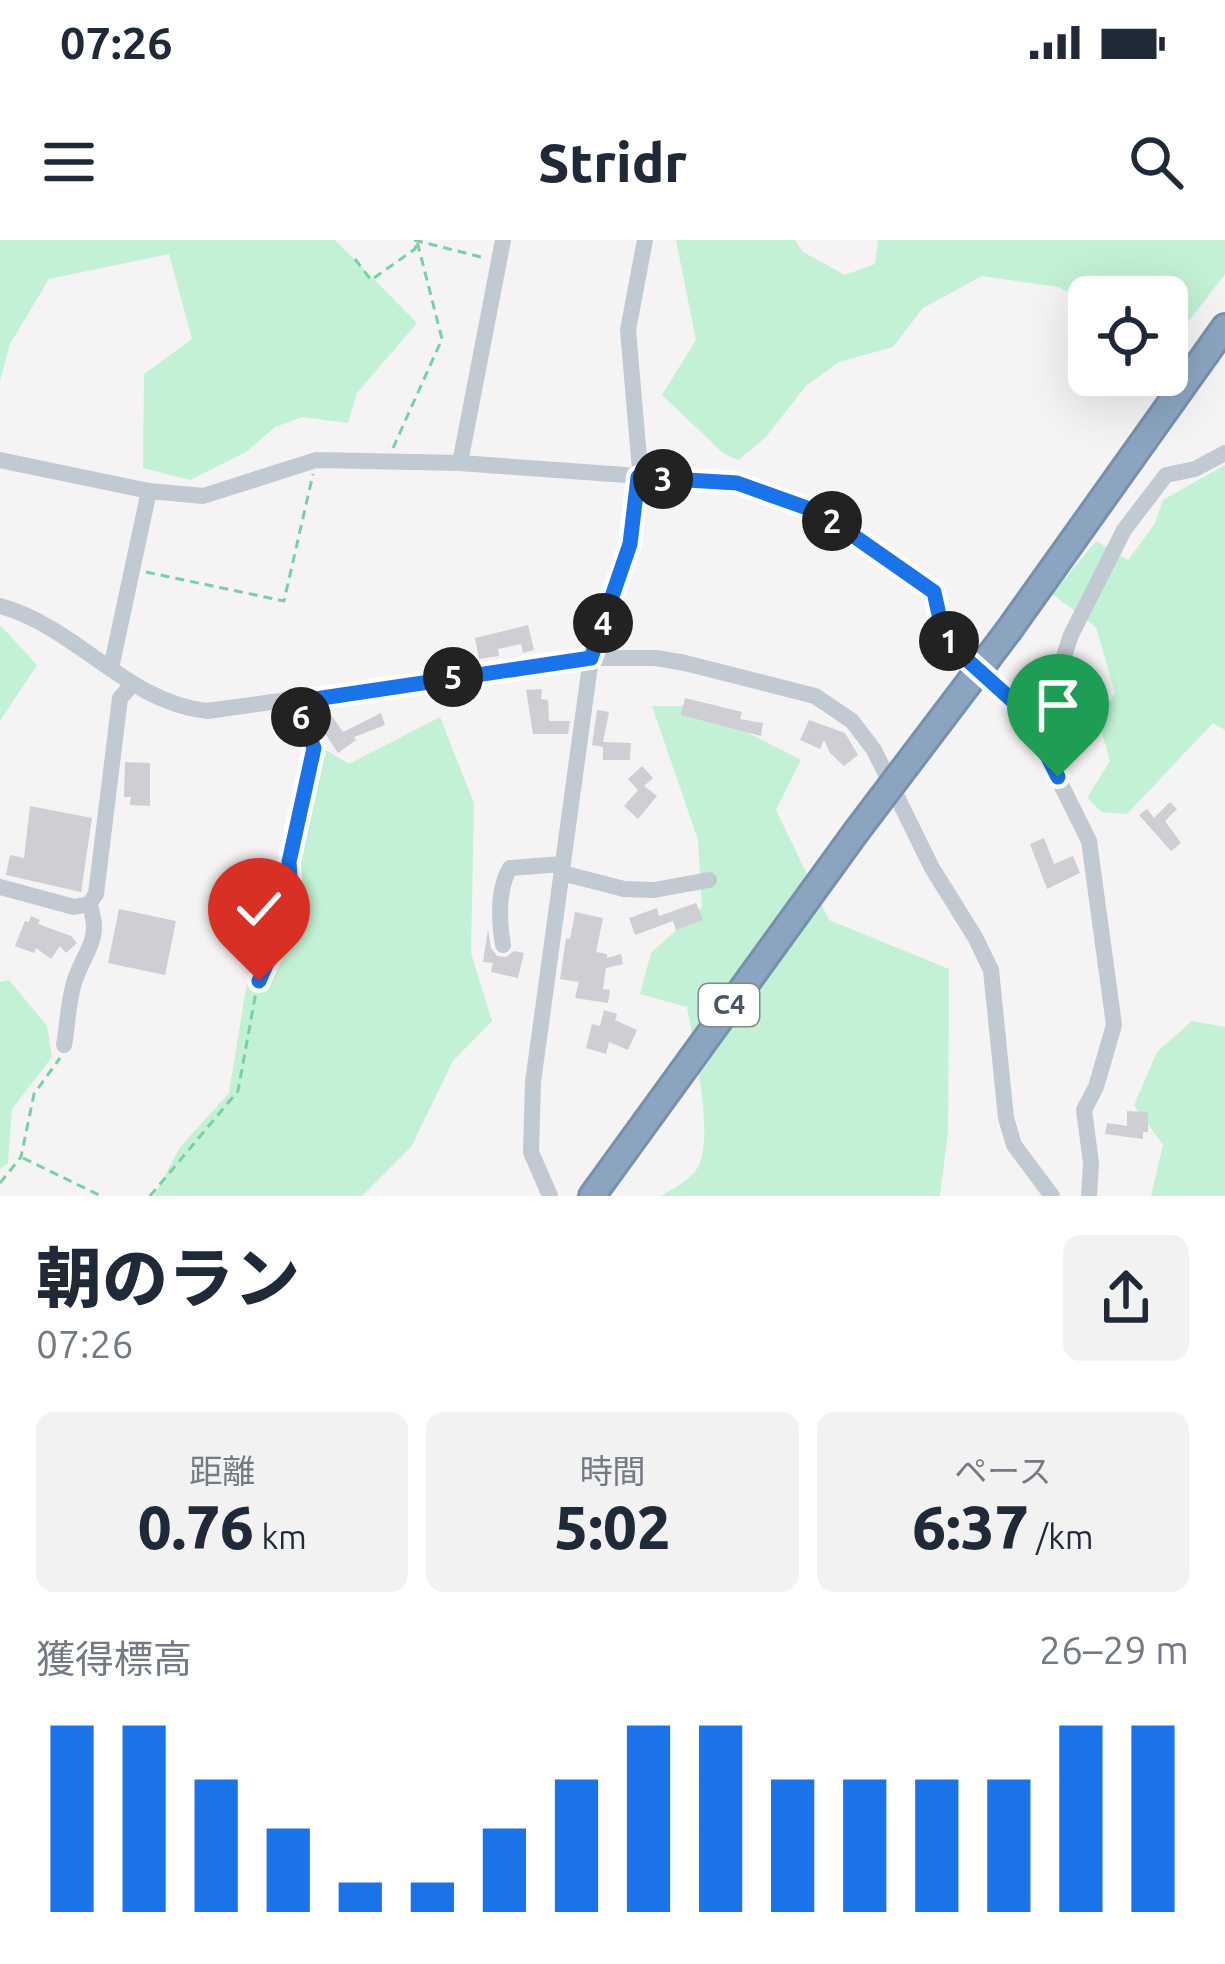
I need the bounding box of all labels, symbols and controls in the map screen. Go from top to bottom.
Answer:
text: 07:26 [60,17,173,68]
icon: menu [36,129,102,195]
icon: search [1123,129,1189,195]
text: Stridr [538,132,687,192]
map controls [1068,276,1188,396]
button: locate [1068,276,1188,396]
pin: 3 [633,449,693,509]
text: 3 [654,460,672,497]
pin: 2 [802,491,862,551]
text: 2 [823,502,841,539]
pin: 4 [573,593,633,653]
text: 4 [594,604,612,641]
pin: 1 [919,611,979,671]
text: 1 [940,622,958,659]
pin: 5 [423,647,483,707]
pin [1007,654,1109,777]
text: 5 [444,658,462,695]
icon: arrive [1025,672,1091,738]
pin: 6 [271,687,331,747]
text: 6 [292,698,310,735]
pin [208,858,310,981]
icon: check [226,876,292,942]
road number: C4 [699,984,759,1026]
button: share [1063,1235,1189,1361]
text: 朝のラン [36,1240,300,1314]
text: 07:26 [36,1322,134,1365]
text: 距離 [189,1452,255,1489]
text: 時間 [579,1452,645,1489]
text: ペース [954,1452,1052,1489]
text: 0.76 [138,1493,254,1560]
text: 5:02 [554,1493,671,1560]
text: 6:37 [912,1493,1029,1560]
text: km [254,1518,307,1555]
text: /km [1029,1518,1093,1555]
text: 26–29 m [1039,1628,1189,1671]
text: 獲得標高 [36,1637,192,1680]

